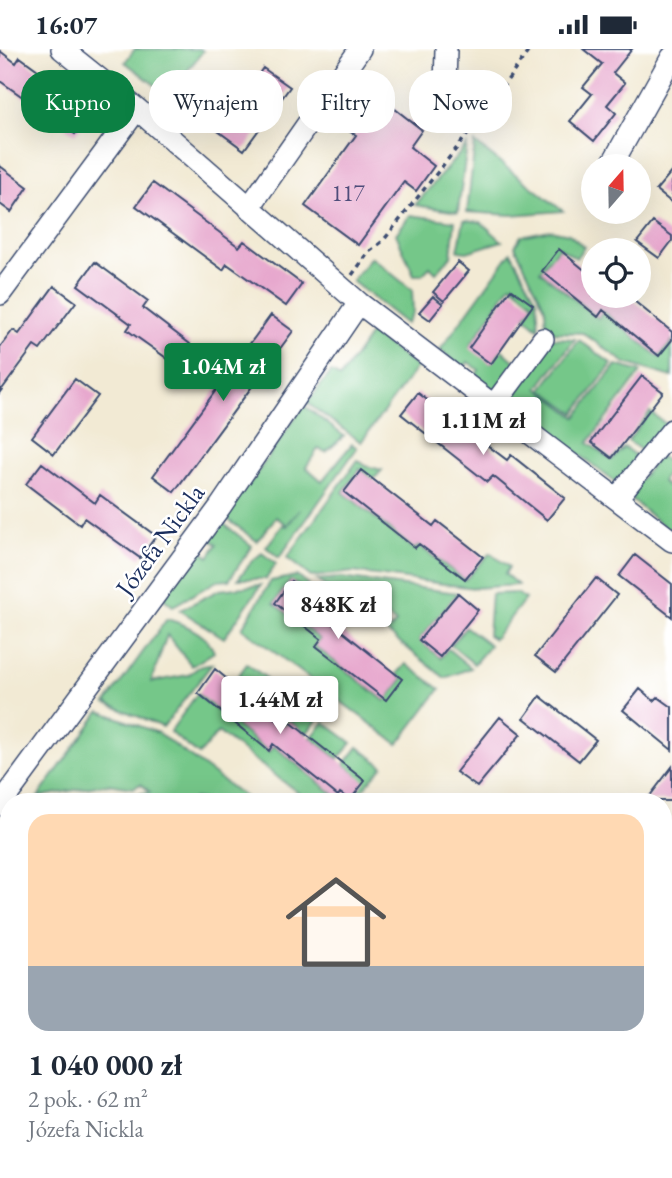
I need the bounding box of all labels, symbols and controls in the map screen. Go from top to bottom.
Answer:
text: 16:07 [35,8,97,42]
chip: Kupno [21,70,135,133]
chip: Wynajem [149,70,283,133]
chip: Filtry [297,70,395,133]
chip: Nowe [409,70,512,133]
north arrow [581,154,651,224]
map controls [581,154,651,308]
house number: 117 [331,178,366,208]
button: locate [581,238,651,308]
pin: 1.04M zł [151,343,295,403]
text: 1.04M zł [180,351,266,381]
pin: 1.11M zł [411,397,555,457]
text: 1.11M zł [440,405,526,435]
street label: Józefa Nickla [107,477,213,605]
pin: 848K zł [273,581,403,641]
text: 848K zł [300,589,376,619]
pin: 1.44M zł [208,677,352,736]
text: 1.44M zł [237,684,323,714]
icon: home [273,859,399,985]
text: 1 040 000 zł [28,1045,182,1084]
text: 2 pok. · 62 m² [28,1084,148,1114]
text: Józefa Nickla [28,1114,144,1144]

